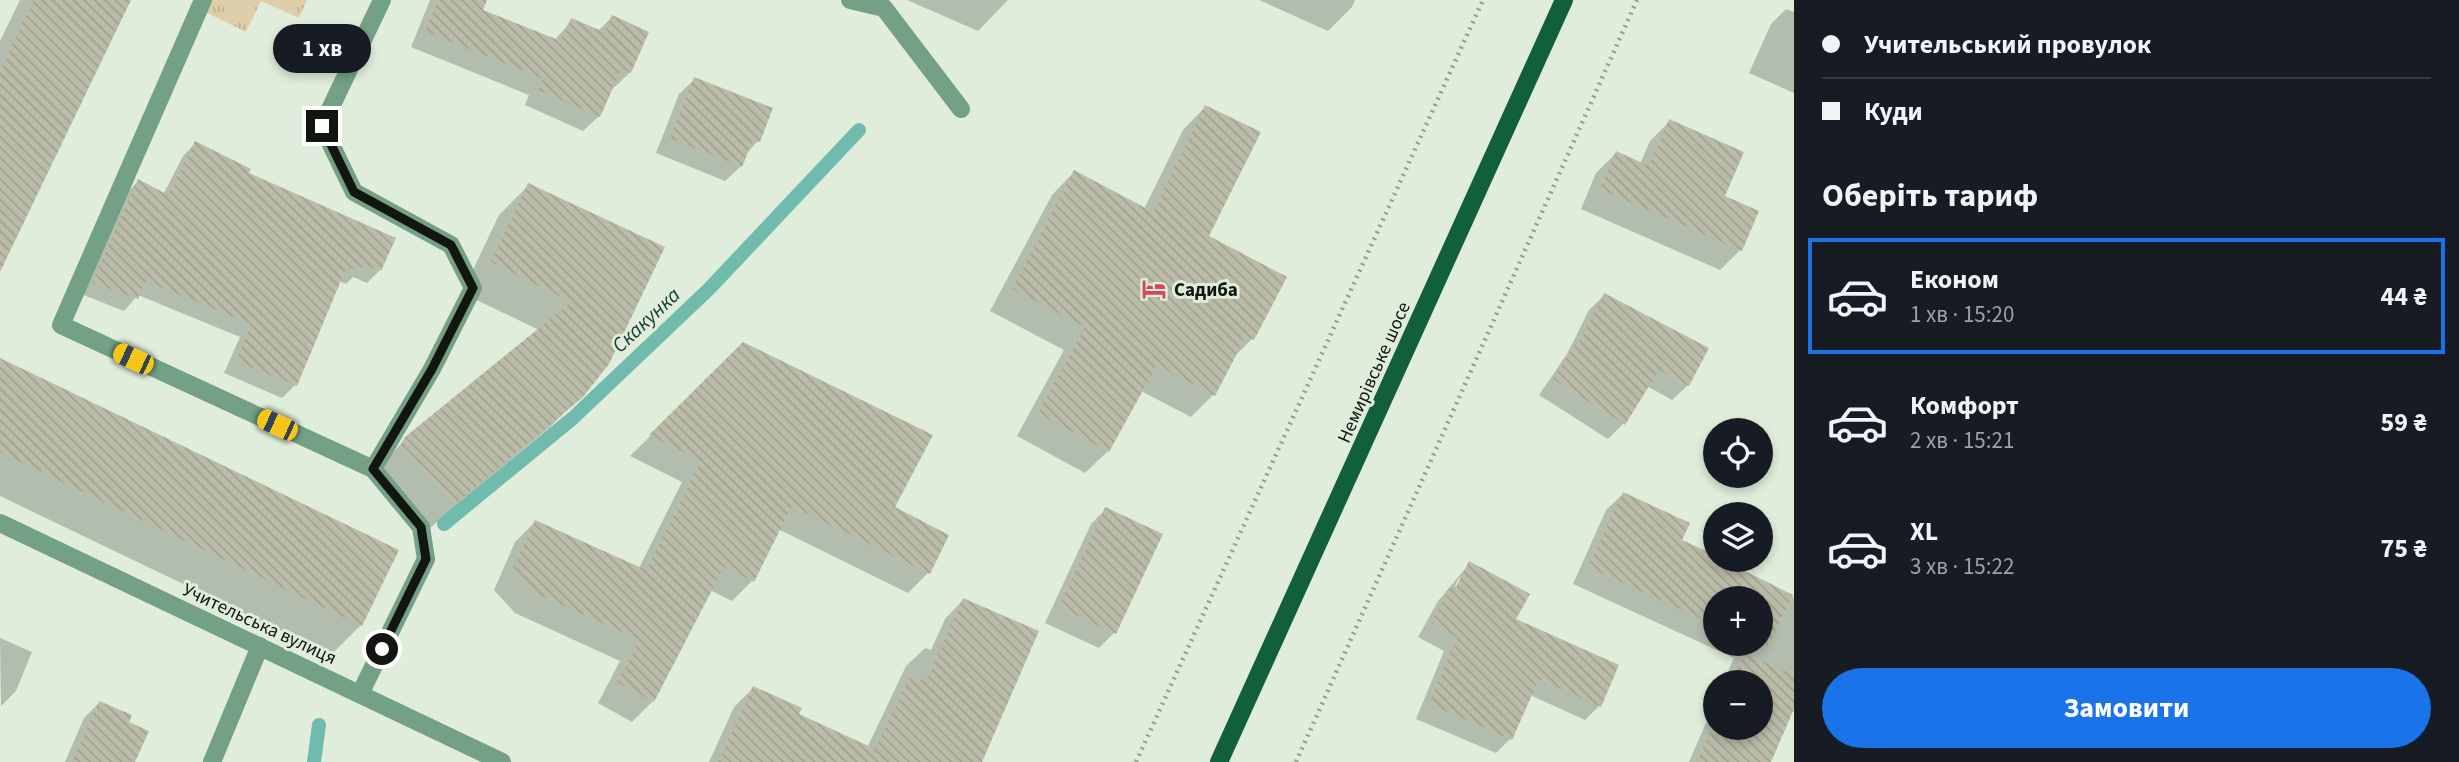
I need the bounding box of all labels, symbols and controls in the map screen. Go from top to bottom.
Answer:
callout: 1 хв [273,24,371,74]
text: Учительський провулок [1864,26,2151,63]
text: 1 хв [302,32,342,65]
text: Куди [1864,93,1923,130]
route end [306,110,338,142]
text: Оберіть тариф [1822,173,2038,219]
text: Економ [1910,261,1999,298]
icon: car [1826,265,1889,328]
hotel icon: Садиба [1140,275,1168,303]
place label: Садиба [1174,277,1238,304]
text: 44 ₴ [2381,278,2427,315]
water label: Скакунка [605,280,687,360]
street label: Немирівське шосе [1331,298,1418,448]
text: 1 хв · 15:20 [1910,298,2014,331]
car [110,341,157,377]
text: Комфорт [1910,387,2019,424]
icon: car [1826,391,1889,454]
text: 59 ₴ [2381,404,2427,441]
car [254,407,301,443]
map controls [1703,418,1773,740]
button: locate [1703,418,1773,488]
text: 2 хв · 15:21 [1910,424,2014,457]
button: layers [1703,502,1773,572]
text: XL [1910,513,1938,550]
icon: car [1826,517,1889,580]
text: 75 ₴ [2381,530,2427,567]
text: 3 хв · 15:22 [1910,550,2014,583]
street label: Учительська вулиця [178,577,341,672]
button: + [1703,586,1773,656]
route start [366,633,398,665]
button: Замовити [1822,668,2431,748]
button: − [1703,670,1773,740]

